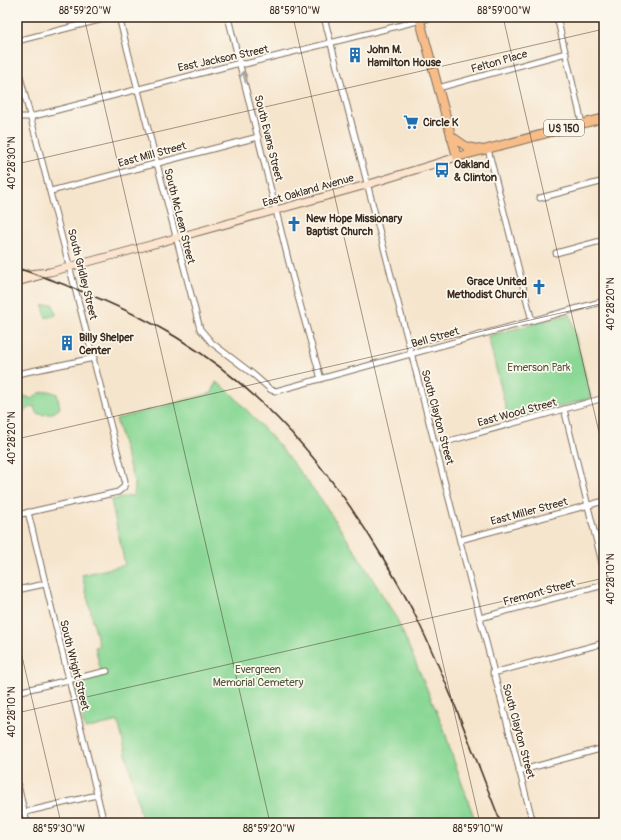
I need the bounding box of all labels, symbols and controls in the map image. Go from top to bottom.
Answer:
text: 88°59'20"W [59,5,111,17]
text: 88°59'10"W [270,5,321,17]
text: 88°59'00"W [477,5,531,17]
street label: East Jackson Street [177,42,270,74]
place label: John M. Hamilton House [367,43,442,69]
building icon: John M. Hamilton House [346,46,364,64]
street label: Felton Place [469,47,529,76]
one-way arrow [239,71,247,84]
street label: South Evans Street [252,94,286,183]
supermarket icon: Circle K [402,113,420,131]
place label: Circle K [423,116,459,129]
road number: US 150 [544,120,584,136]
text: 40°28'30"N [6,136,18,189]
street label: East Mill Street [117,139,188,170]
place label: Oakland & Clinton [454,158,497,184]
bus stop icon: Oakland & Clinton [433,161,451,179]
street label: South McLean Street [161,167,198,266]
street label: East Oakland Avenue [261,171,356,210]
place label: New Hope Missionary Baptist Church [306,212,402,238]
church icon: New Hope Missionary Baptist Church [285,215,303,233]
street label: South Gridley Street [65,227,100,322]
place label: Grace United Methodist Church [447,275,527,301]
text: 40°28'20"N [605,277,617,330]
church icon: Grace United Methodist Church [530,278,548,296]
street label: Bell Street [410,324,461,350]
place label: Billy Shelper Center [79,331,135,357]
building icon: Billy Shelper Center [58,334,76,352]
park label: Emerson Park [507,361,571,374]
street label: South Clayton Street [419,368,457,467]
street label: East Wood Street [476,396,559,429]
text: 40°28'20"N [6,411,18,464]
street label: East Miller Street [489,495,570,528]
text: 40°28'10"N [605,553,617,605]
street label: Fremont Street [502,576,577,608]
street label: South Wright Street [57,619,92,712]
park label: Evergreen Memorial Cemetery [213,663,304,689]
street label: South Clayton Street [500,682,538,781]
text: 40°28'10"N [6,686,18,738]
text: 88°59'30"W [33,823,85,835]
text: 88°59'20"W [243,823,295,835]
text: 88°59'10"W [453,823,504,835]

